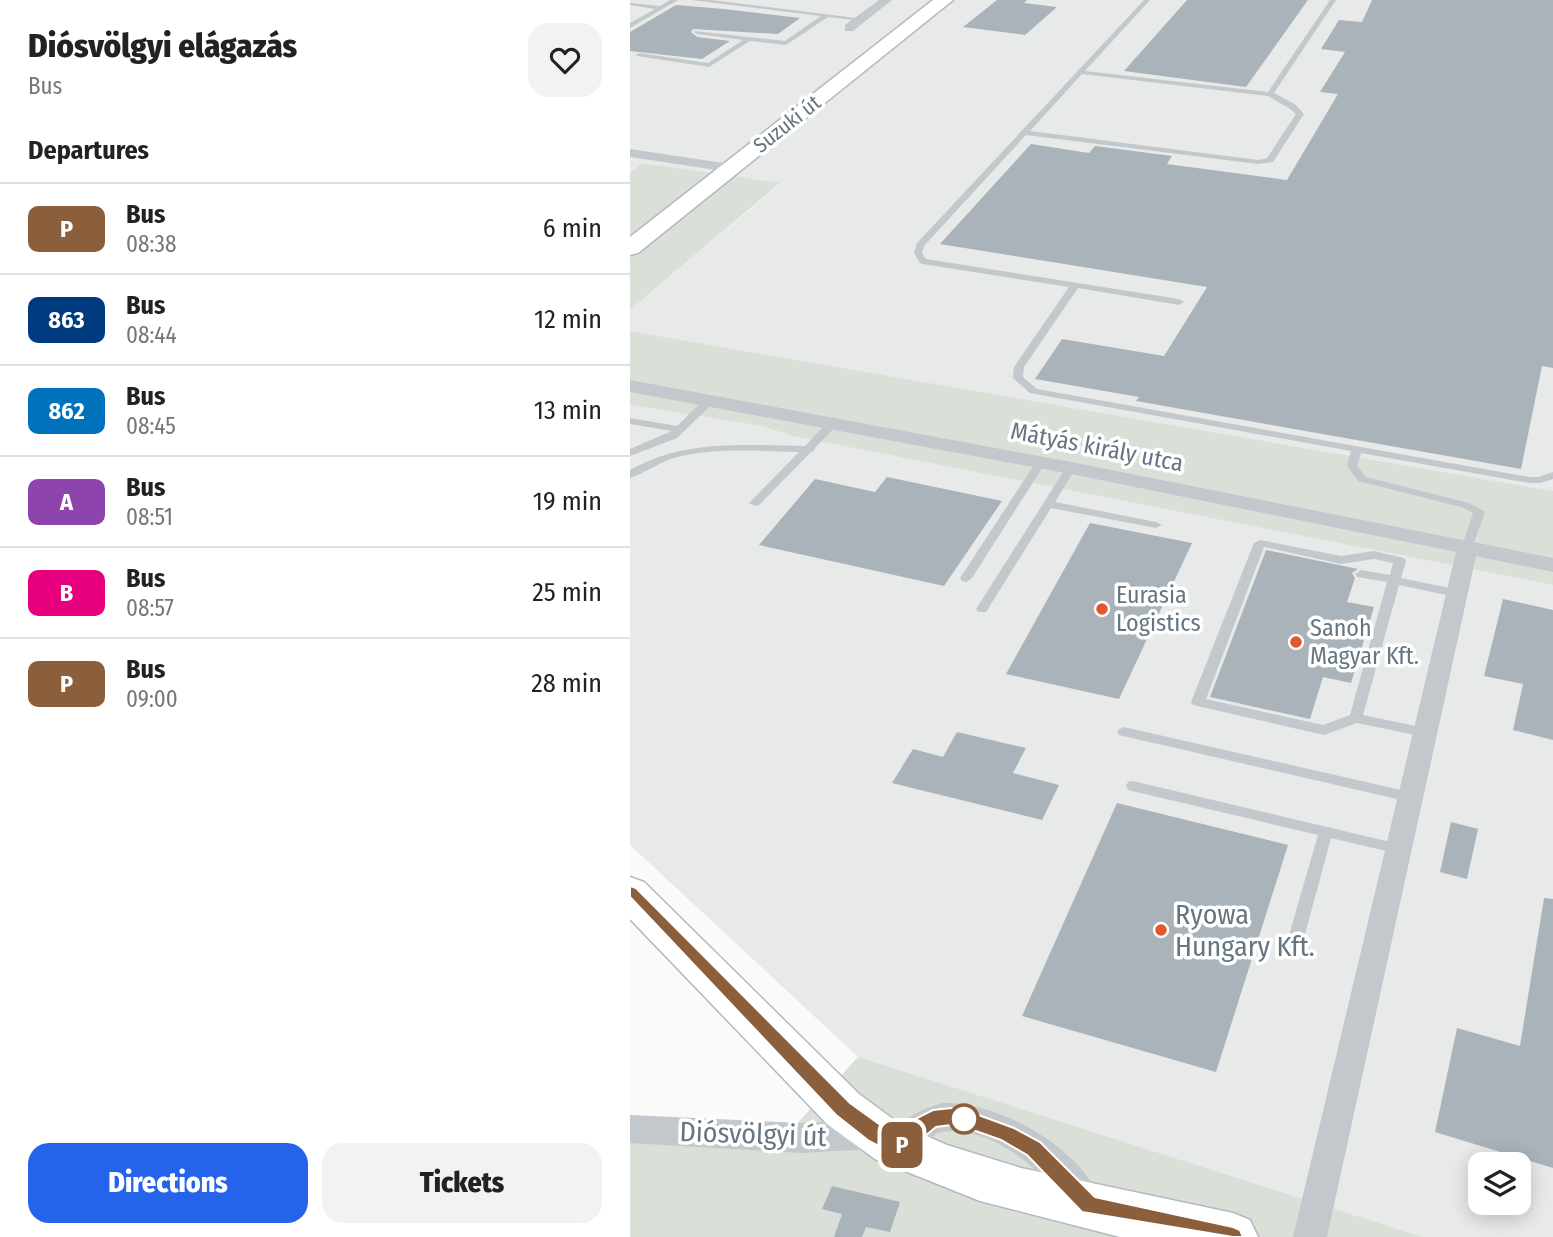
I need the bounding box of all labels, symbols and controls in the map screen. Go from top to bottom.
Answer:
button: heart [528,23,602,97]
text: Diósvölgyi elágazás [28,26,297,66]
text: Bus [28,72,62,100]
street label: Suzuki út [748,90,826,158]
text: Departures [28,135,149,166]
text: Bus [126,199,165,230]
text: 6 min [543,213,602,244]
text: P [60,215,73,243]
text: 08:38 [126,230,176,258]
text: Bus [126,290,165,321]
text: 12 min [534,304,602,335]
text: 863 [48,306,85,334]
text: 08:44 [126,321,177,349]
text: Bus [126,381,165,412]
text: 13 min [534,395,602,426]
text: 862 [48,397,85,425]
text: 08:45 [126,412,176,440]
street label: Mátyás király utca [1008,417,1186,477]
text: Bus [126,472,165,503]
text: 19 min [533,486,602,517]
text: A [60,488,73,516]
text: 08:51 [126,503,173,531]
text: Bus [126,563,165,594]
text: 25 min [532,577,602,608]
text: B [60,579,73,607]
place label: Eurasia Logistics [1116,581,1201,637]
text: 08:57 [126,594,174,622]
marker: Eurasia Logistics [1094,601,1110,617]
place label: Sanoh Magyar Kft. [1310,614,1419,670]
marker: Sanoh Magyar Kft. [1288,634,1304,650]
text: Bus [126,654,165,685]
text: 28 min [531,668,602,699]
text: P [60,670,73,698]
text: 09:00 [126,685,178,713]
place label: Ryowa Hungary Kft. [1175,898,1315,963]
marker: Ryowa Hungary Kft. [1153,922,1169,938]
unlabelled marker [949,1104,979,1134]
street label: Diósvölgyi út [679,1115,828,1153]
line badge: P [879,1122,925,1168]
text: P [895,1131,909,1159]
button: Directions [28,1143,308,1223]
button: Tickets [322,1143,602,1223]
map controls [1468,1152,1531,1215]
button: layers [1468,1152,1531,1215]

